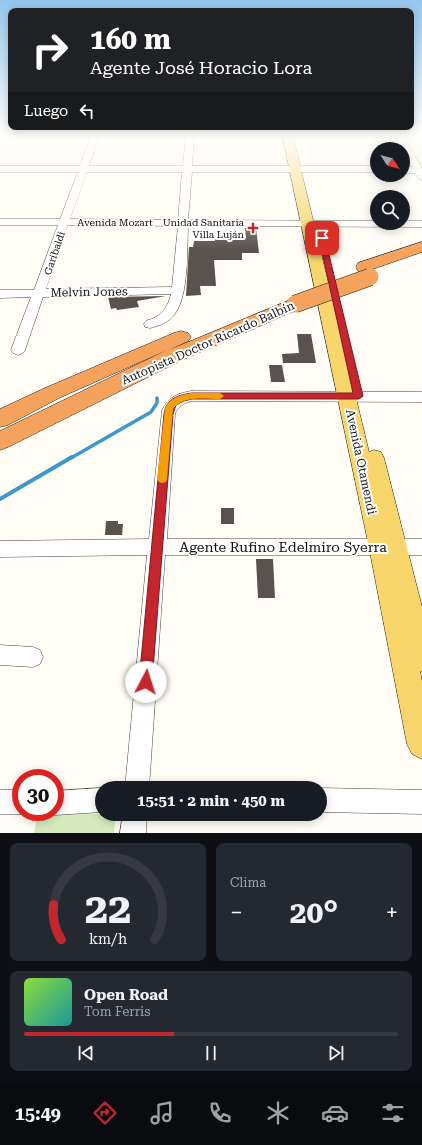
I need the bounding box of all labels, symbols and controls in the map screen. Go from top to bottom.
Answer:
text: 160 m [90,23,171,56]
icon: right [24,24,76,76]
text: Agente José Horacio Lora [90,57,312,78]
icon: left [76,100,98,122]
text: Luego [24,102,68,120]
north arrow [370,142,410,182]
map controls [370,142,410,230]
button: search [370,190,410,230]
street label: Avenida Mozart [77,217,153,228]
place label: Unidad Sanitaria Villa Luján [163,217,245,240]
pin [305,221,339,255]
marker: Unidad Sanitaria Villa Luján [247,222,259,234]
icon: arrive [311,227,333,249]
street label: Garibaldi [42,230,67,276]
street label: Melvin Jones [50,284,128,300]
street label: Autopista Doctor Ricardo Balbín [119,298,297,388]
street label: Avenida Otamendi [343,408,379,516]
street label: Agente Rufino Edelmiro Syerra [179,539,387,555]
position arrow [125,661,167,703]
speed limit sign: 30 [12,769,64,821]
text: 15:51 · 2 min · 450 m [137,792,285,810]
text: Clima [230,875,266,890]
text: 22 [85,884,131,933]
text: 20° [290,895,338,930]
text: − [230,900,242,925]
text: + [386,900,398,925]
text: km/h [89,931,127,947]
text: Open Road [84,986,168,1004]
text: Tom Ferris [84,1004,150,1019]
icon: previous [75,1042,97,1064]
icon: pause [200,1042,222,1064]
icon: next [325,1042,347,1064]
icon: directions [91,1099,119,1127]
icon: music [148,1099,176,1127]
icon: phone [206,1099,234,1127]
icon: climate [264,1099,292,1127]
icon: car [321,1099,349,1127]
icon: filters [379,1099,407,1127]
text: 15:49 [15,1103,61,1124]

